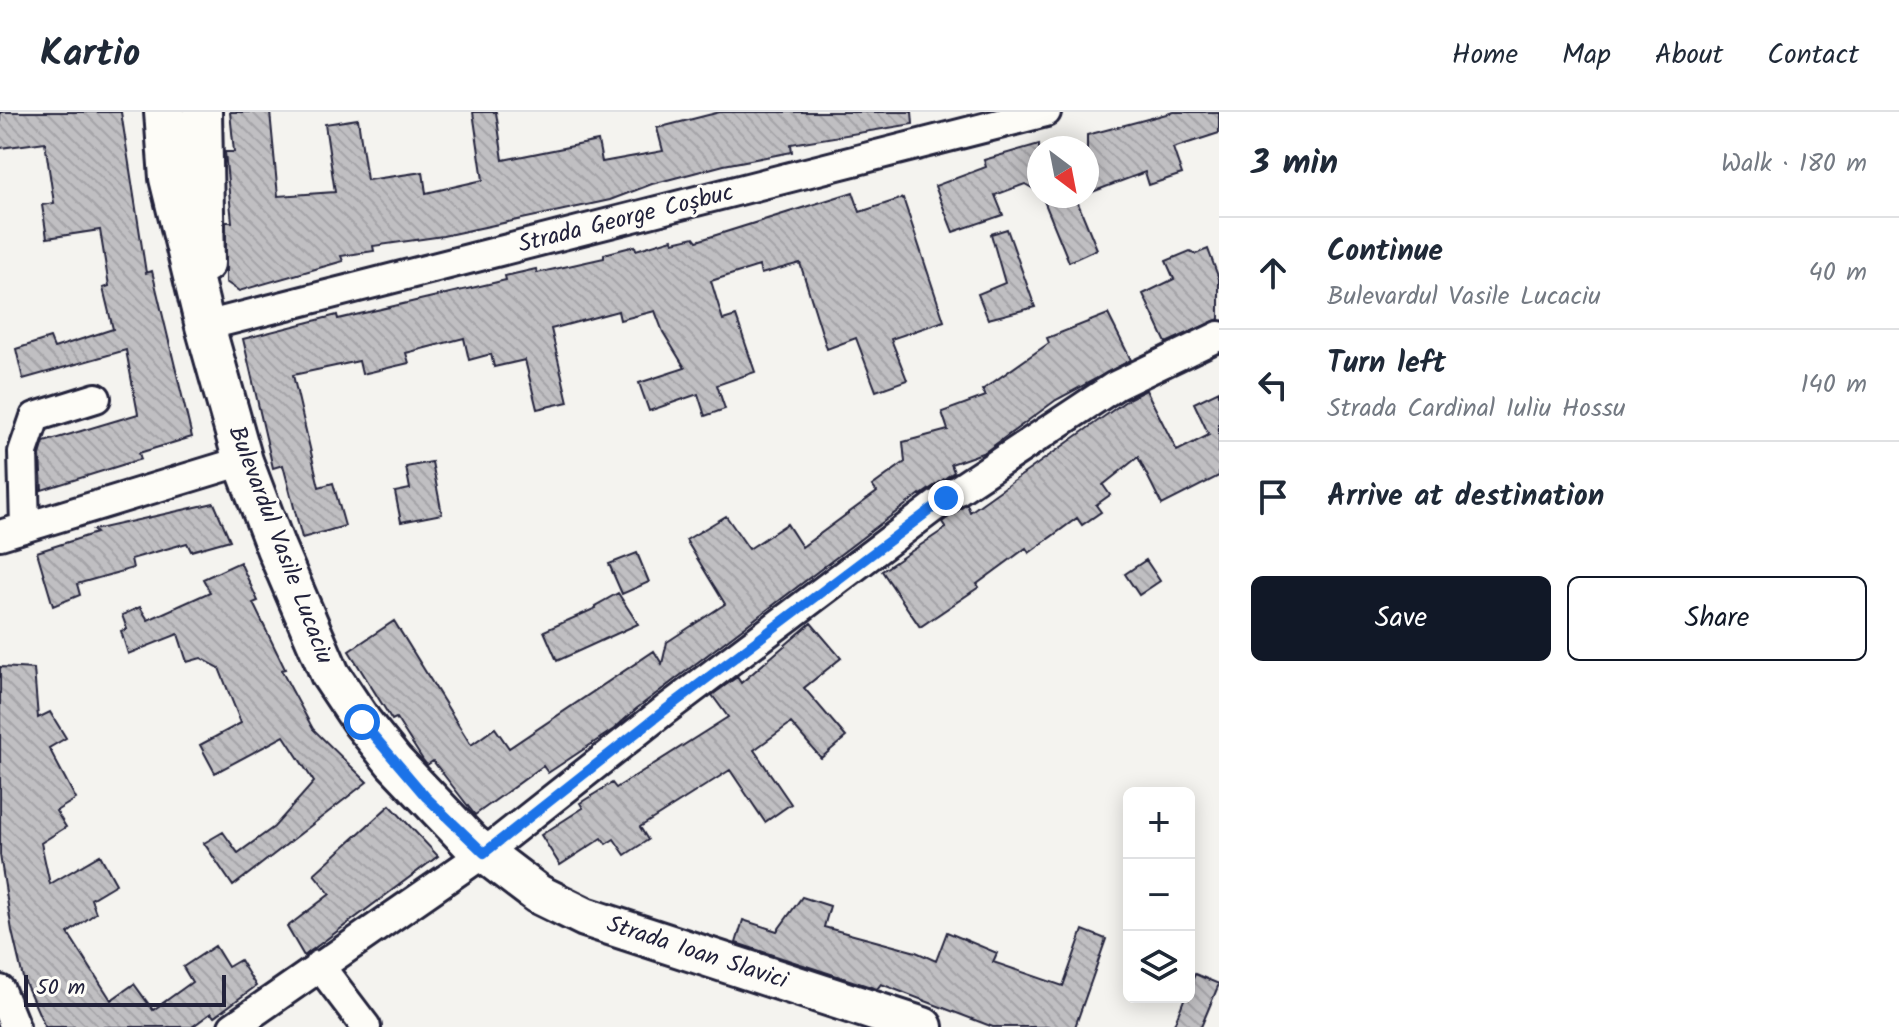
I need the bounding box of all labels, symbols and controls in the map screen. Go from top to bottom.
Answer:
text: Kartio [40,25,140,85]
text: Home [1452,33,1518,78]
text: Map [1562,33,1611,78]
text: About [1655,33,1723,78]
text: Contact [1767,33,1859,78]
north arrow [1027,136,1099,208]
text: 3 min [1251,137,1338,191]
text: Walk · 180 m [1721,143,1867,185]
street label: Strada George Coșbuc [514,173,738,265]
text: Continue [1327,228,1443,276]
icon: ahead [1251,251,1295,295]
text: 40 m [1809,252,1867,294]
text: Bulevardul Vasile Lucaciu [1327,276,1601,318]
text: Turn left [1327,340,1446,388]
icon: left [1251,363,1295,407]
text: 140 m [1800,364,1867,406]
text: Strada Cardinal Iuliu Hossu [1327,388,1626,430]
street label: Bulevardul Vasile Lucaciu [217,420,344,670]
text: Arrive at destination [1327,473,1604,521]
icon: arrive [1251,475,1295,519]
route end [928,480,964,516]
button: Save [1251,576,1551,661]
button: Share [1567,576,1867,661]
route start [344,704,380,740]
map controls [1123,787,1195,1003]
button: + [1123,787,1195,859]
button: − [1123,859,1195,931]
street label: Strada Ioan Slavici [601,905,794,1001]
button: layers [1123,931,1195,1003]
scale bar [24,971,226,1007]
text: 50 m [36,971,85,1006]

